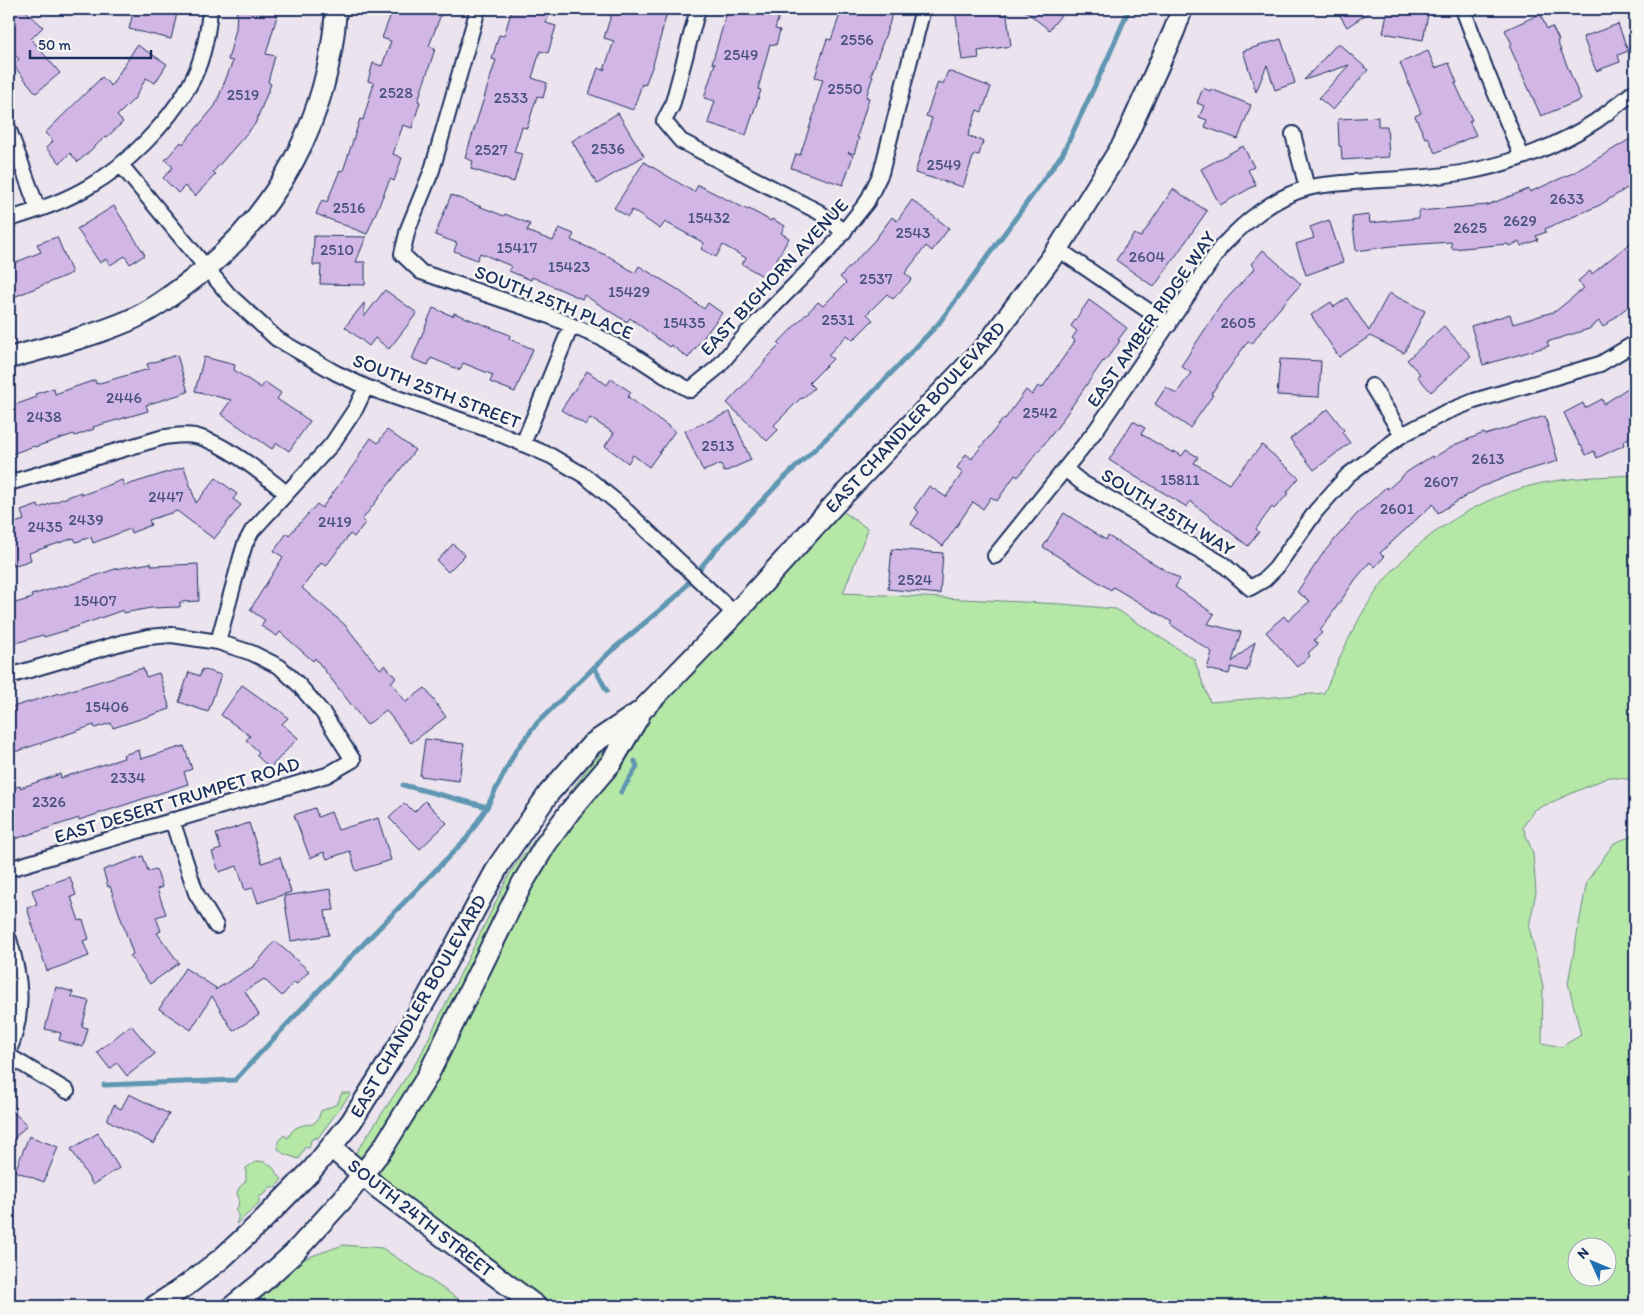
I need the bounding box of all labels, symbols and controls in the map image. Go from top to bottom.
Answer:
scale bar [30,28,151,60]
house number: 2556 [840,30,874,49]
text: 50 m [38,36,71,54]
house number: 2549 [724,45,758,64]
house number: 2550 [827,79,863,98]
house number: 2528 [379,83,413,102]
house number: 2519 [227,85,259,104]
house number: 2533 [494,88,528,107]
house number: 2536 [591,139,625,158]
house number: 2527 [474,140,508,159]
house number: 2549 [927,155,961,174]
house number: 2633 [1550,189,1584,208]
street label: EAST BIGHORN AVENUE [695,193,853,360]
house number: 2516 [333,198,365,217]
house number: 15432 [688,208,731,227]
house number: 2629 [1503,211,1537,230]
house number: 2625 [1453,218,1487,237]
house number: 2543 [895,223,931,242]
street label: EAST AMBER RIDGE WAY [1082,226,1221,411]
house number: 15417 [497,238,537,257]
house number: 2510 [320,240,354,259]
house number: 2604 [1129,247,1166,266]
house number: 15423 [548,257,591,276]
street label: SOUTH 25TH PLACE [471,260,637,344]
house number: 2537 [859,269,893,288]
house number: 15429 [608,282,650,301]
house number: 2531 [822,310,855,329]
house number: 15435 [663,313,705,332]
house number: 2605 [1220,313,1256,332]
street label: EAST CHANDLER BOULEVARD [820,316,1010,518]
street label: SOUTH 25TH STREET [350,348,525,434]
house number: 2446 [106,388,142,407]
house number: 2542 [1023,403,1058,422]
house number: 2438 [26,407,62,426]
house number: 2513 [702,436,735,455]
house number: 2613 [1471,449,1505,468]
street label: SOUTH 25TH WAY [1097,463,1239,561]
house number: 15811 [1160,470,1200,489]
house number: 2607 [1424,472,1458,491]
house number: 2447 [148,487,184,506]
house number: 2601 [1380,499,1415,518]
house number: 2439 [68,510,104,529]
house number: 2419 [318,512,352,531]
house number: 2435 [27,517,63,536]
house number: 2524 [898,570,933,589]
house number: 15407 [73,591,117,610]
house number: 15406 [85,697,129,716]
street label: EAST DESERT TRUMPET ROAD [51,752,303,848]
house number: 2334 [110,768,146,787]
house number: 2326 [32,792,66,811]
street label: EAST CHANDLER BOULEVARD [345,890,491,1122]
street label: SOUTH 24TH STREET [343,1154,499,1283]
north arrow [1566,1238,1616,1288]
text: N [1574,1244,1592,1263]

